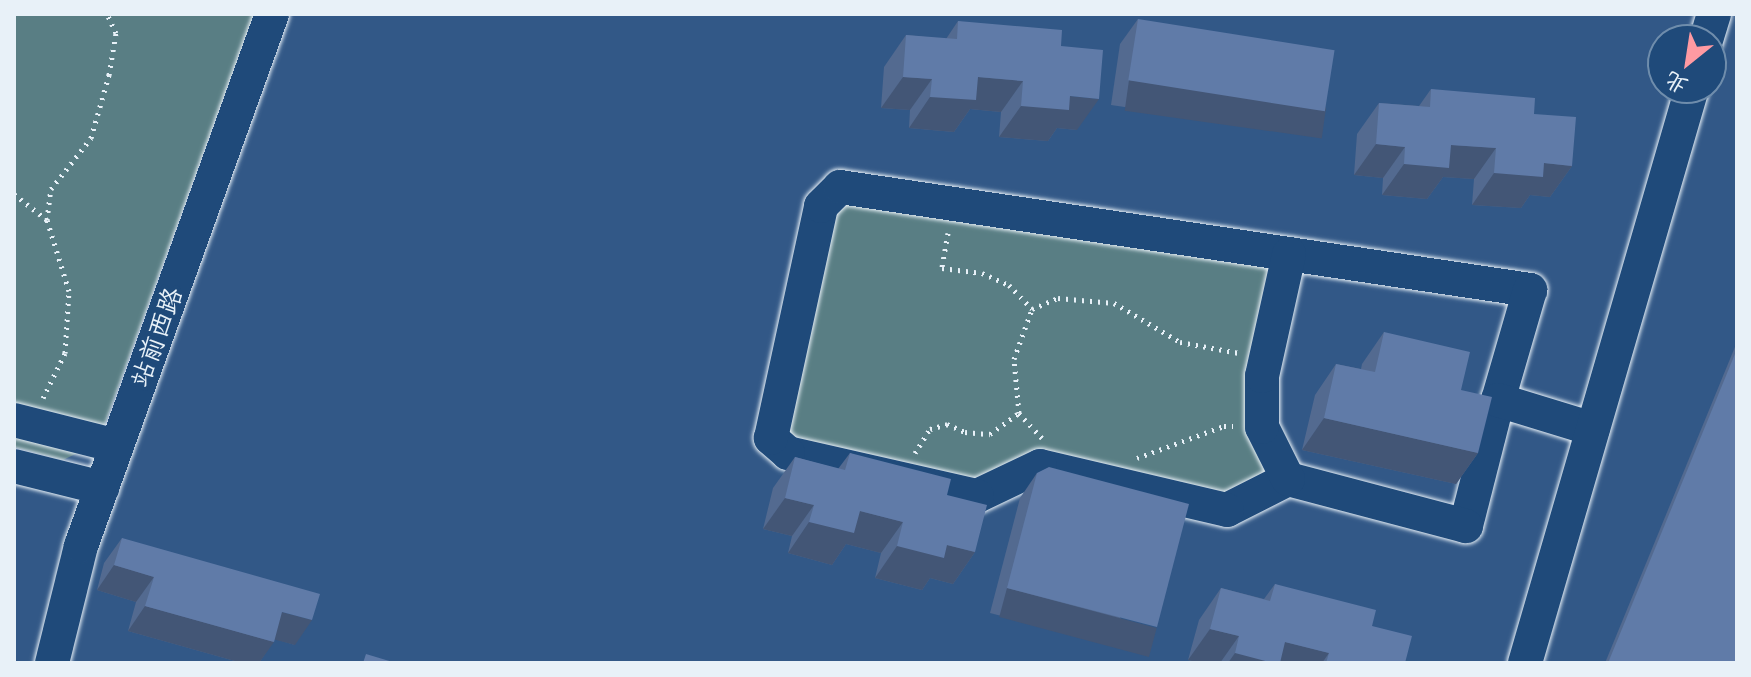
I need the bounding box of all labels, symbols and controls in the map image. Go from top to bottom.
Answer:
north arrow [1647,24,1727,104]
text: 北 [1659,65,1693,102]
street label: 站前西路 [124,283,188,391]

